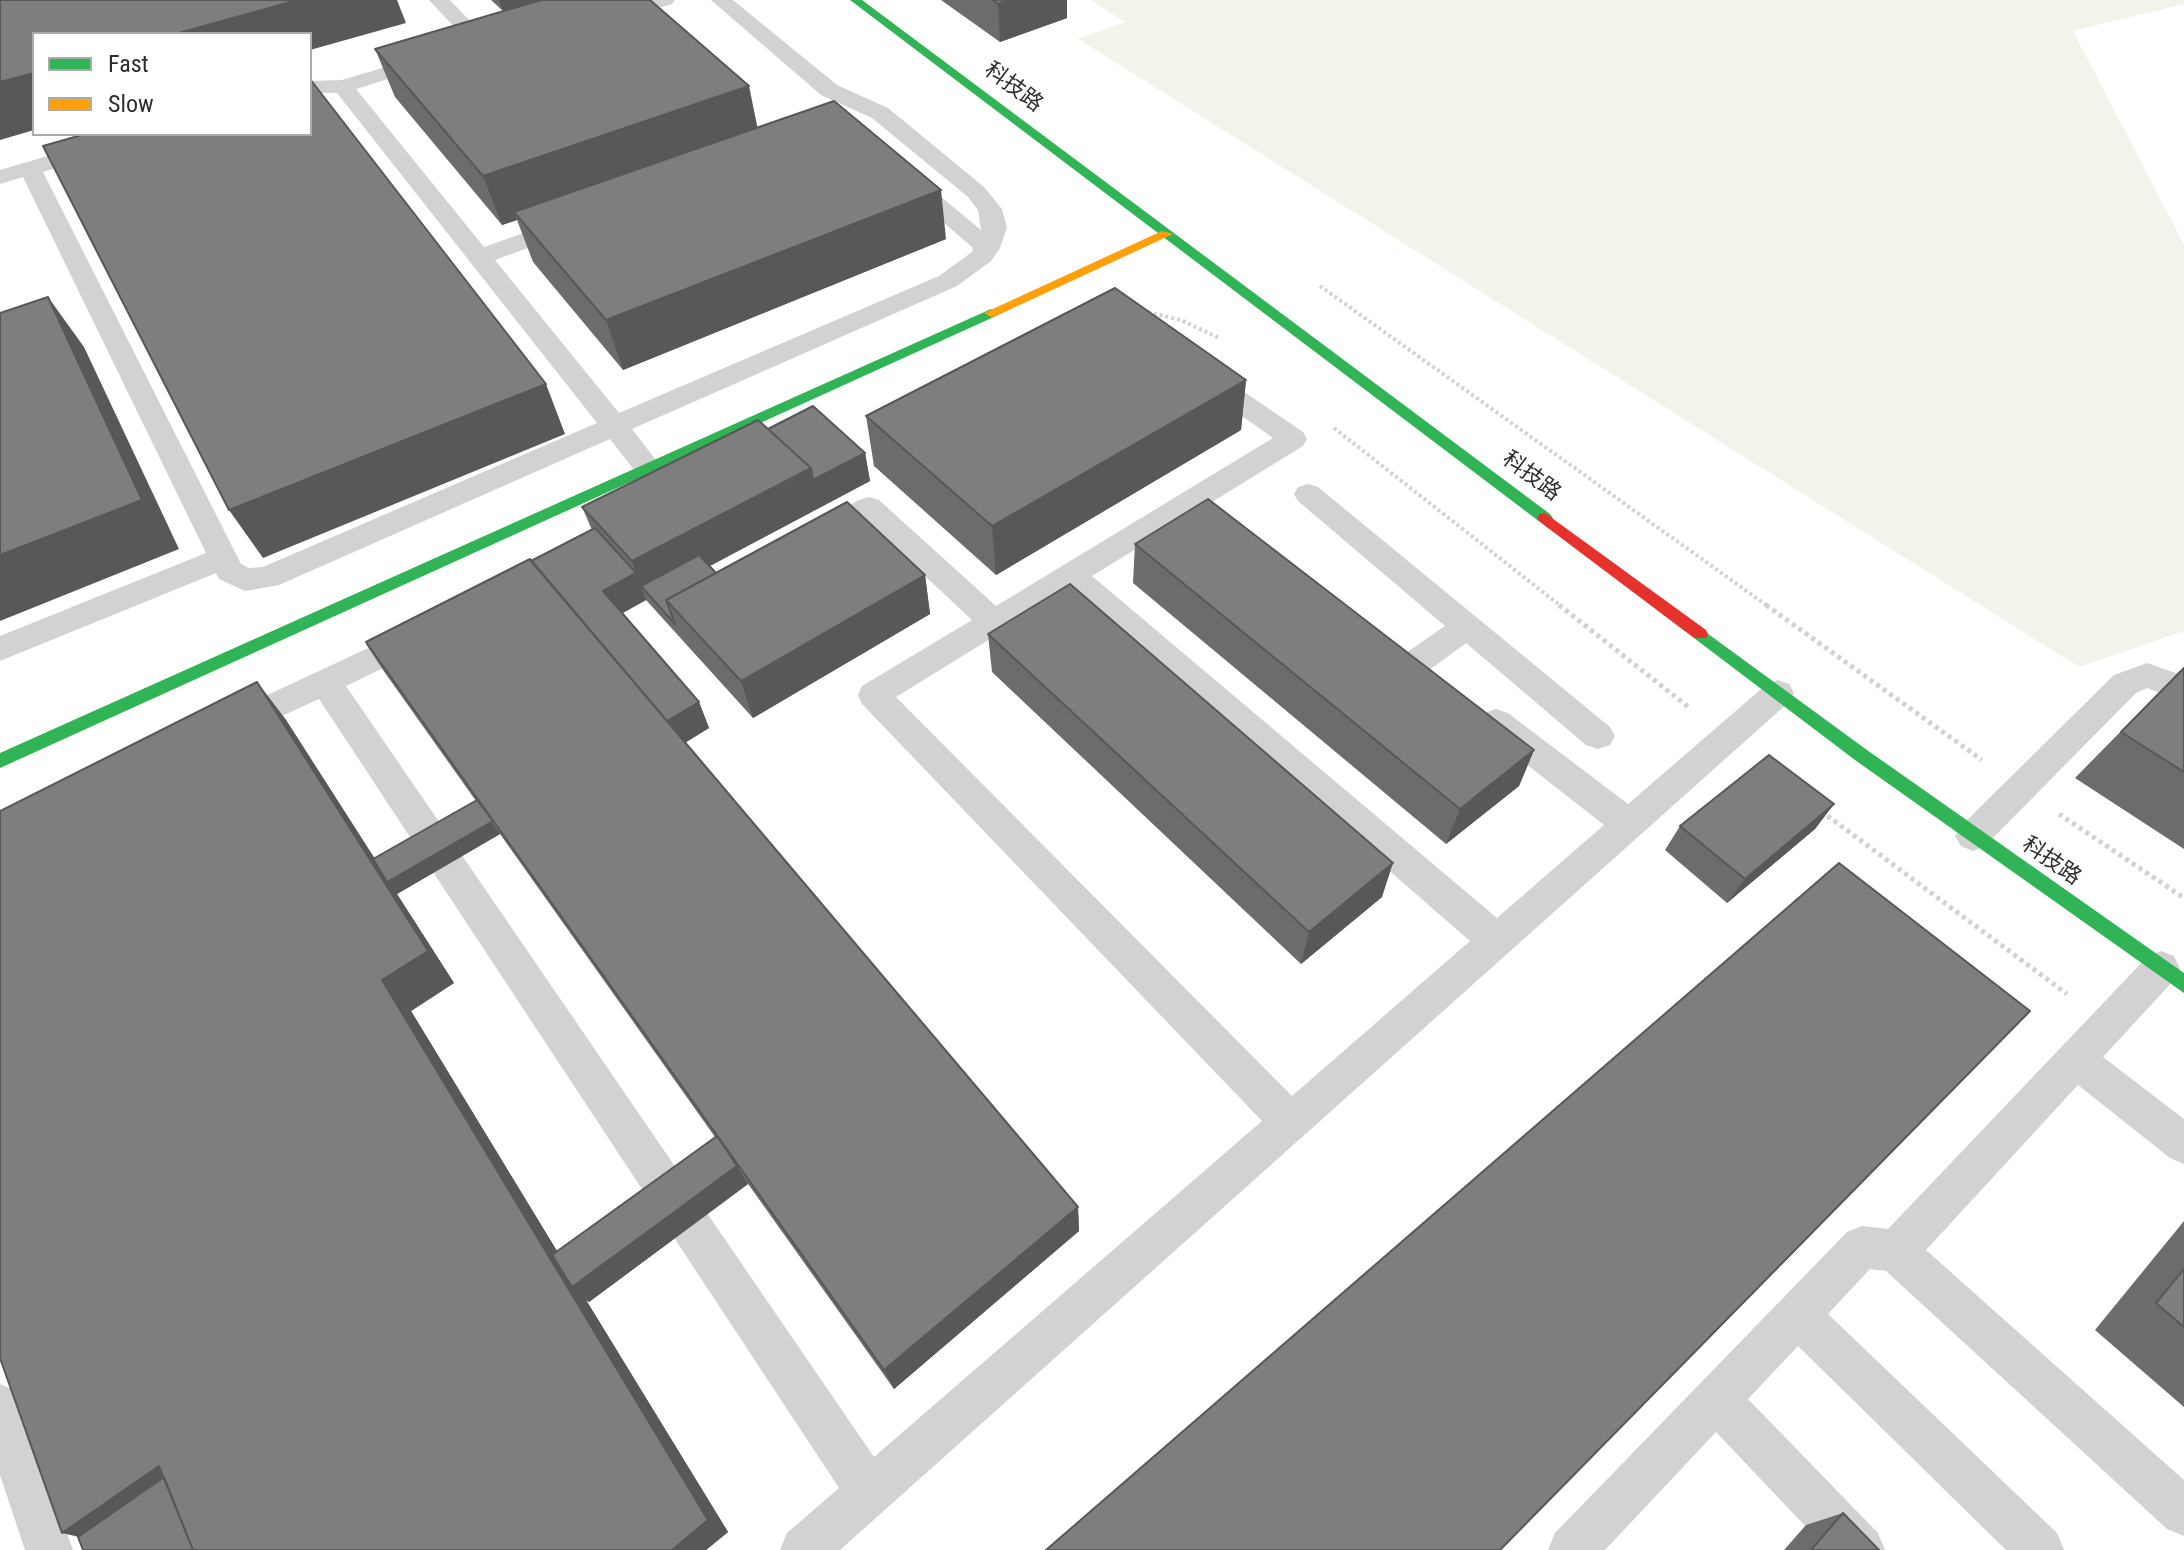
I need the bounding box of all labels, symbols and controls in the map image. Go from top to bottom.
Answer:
legend [32,32,312,136]
text: Fast [108,50,149,78]
street label: 科技路 [979,58,1047,118]
text: Slow [108,90,154,118]
street label: 科技路 [1497,447,1565,507]
street label: 科技路 [2016,832,2086,892]

